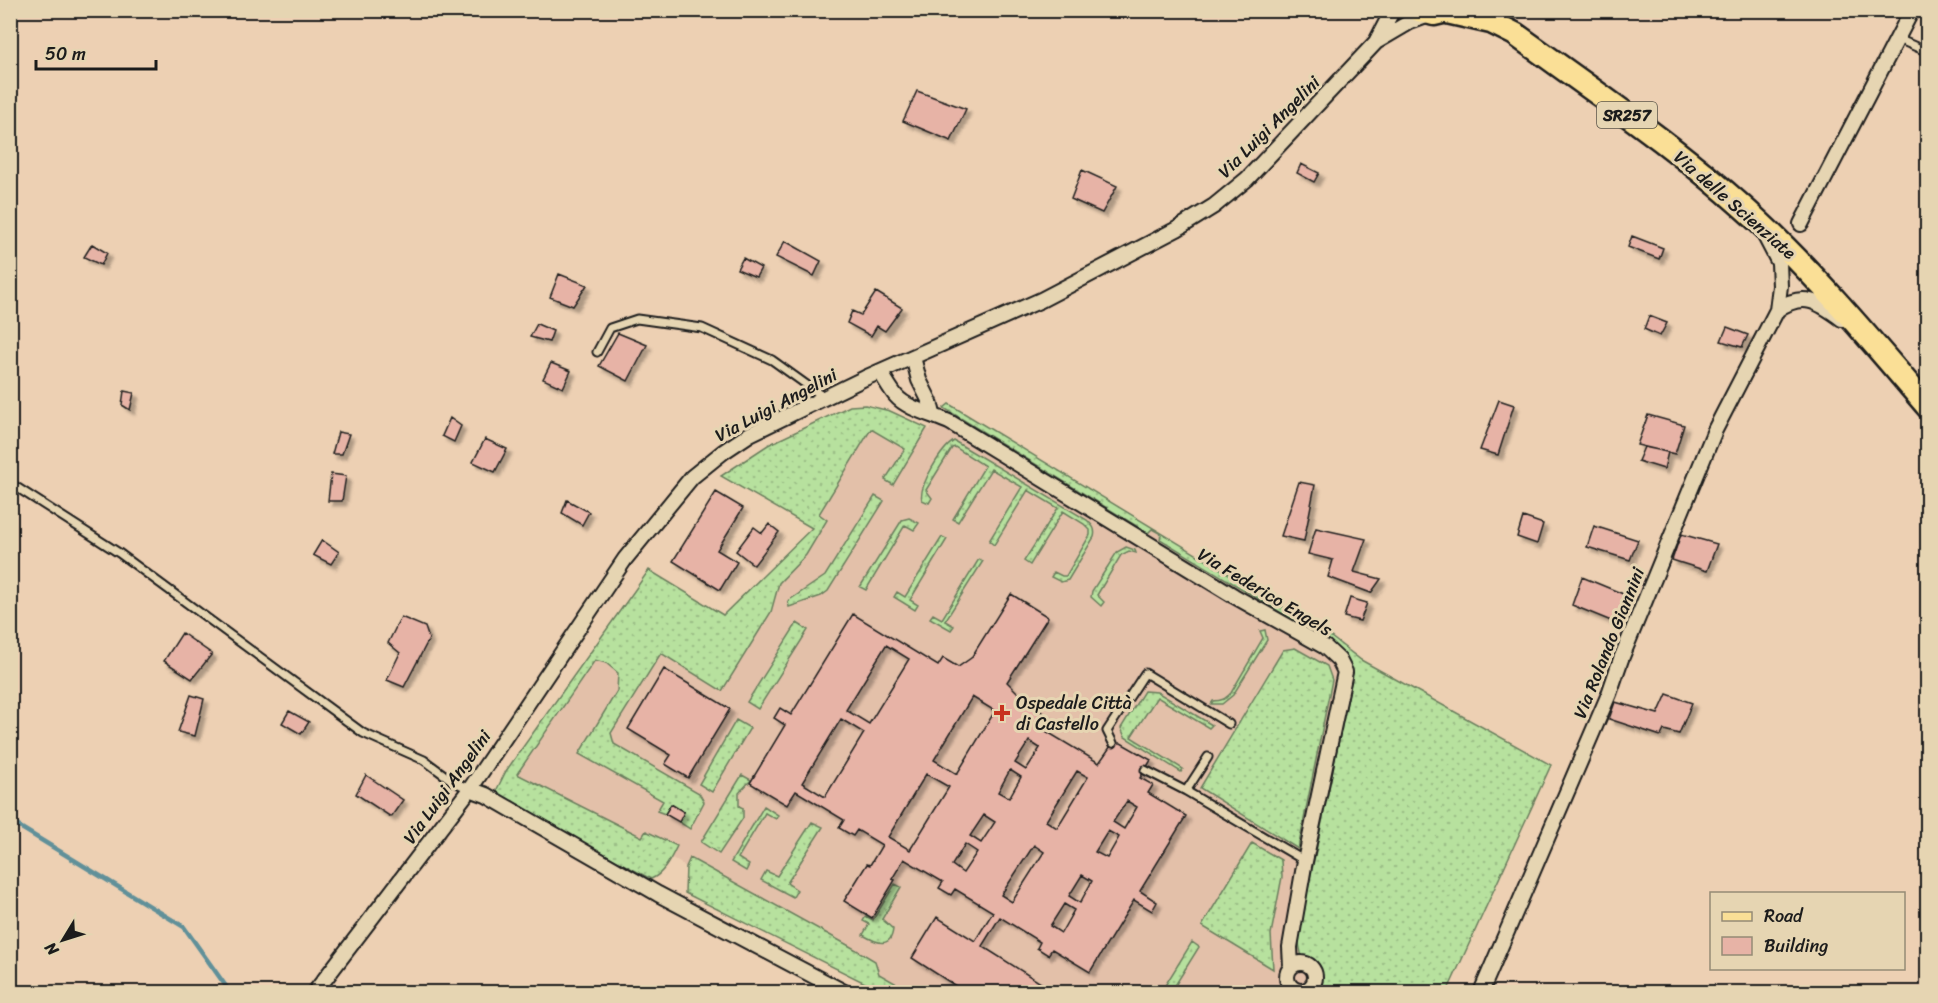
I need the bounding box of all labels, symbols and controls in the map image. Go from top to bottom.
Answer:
scale bar [36,33,156,71]
text: 50 m [45,38,86,70]
street label: Via Luigi Angelini [1210,67,1329,186]
road number: SR257 [1597,102,1657,128]
street label: Via delle Scienziate [1666,142,1804,268]
street label: Via Luigi Angelini [709,359,844,451]
street label: Via Federico Engels [1191,539,1339,645]
street label: Via Rolando Giannini [1564,562,1654,724]
place label: Ospedale Città di Castello [1016,687,1132,740]
marker: Ospedale Città di Castello [993,704,1011,722]
street label: Via Luigi Angelini [394,722,500,851]
legend [1710,892,1905,970]
text: Road [1764,900,1804,932]
north arrow [33,910,93,970]
text: Building [1764,930,1828,962]
text: N [36,935,67,963]

